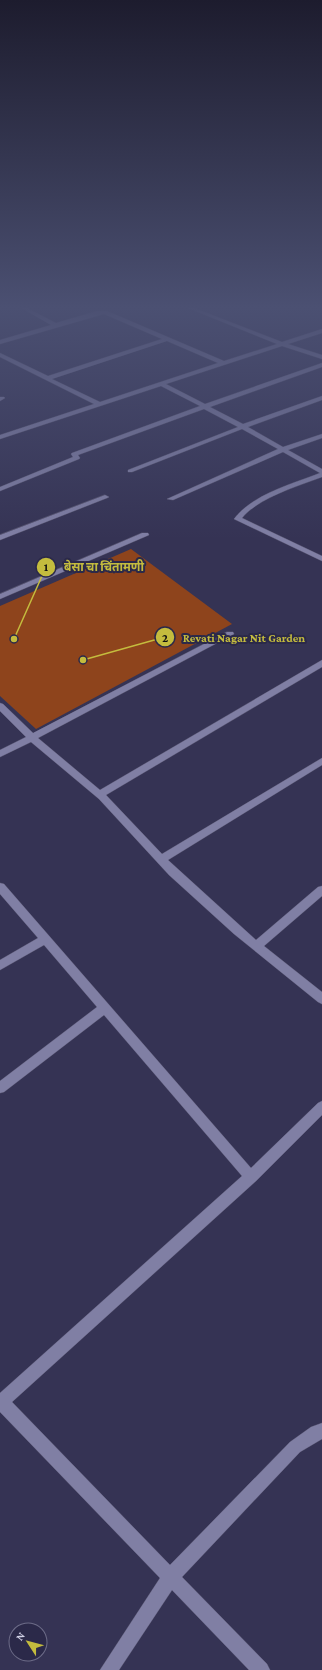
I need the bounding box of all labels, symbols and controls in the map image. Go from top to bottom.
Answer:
callout: बेसा चा चिंतामणी [36,555,152,579]
text: बेसा चा चिंतामणी [64,559,145,574]
text: 1 [44,560,49,574]
callout: Revati Nagar Nit Garden [155,625,313,649]
text: 2 [162,631,168,645]
text: Revati Nagar Nit Garden [183,631,305,645]
north arrow [8,1622,48,1662]
text: N [13,1629,27,1643]

